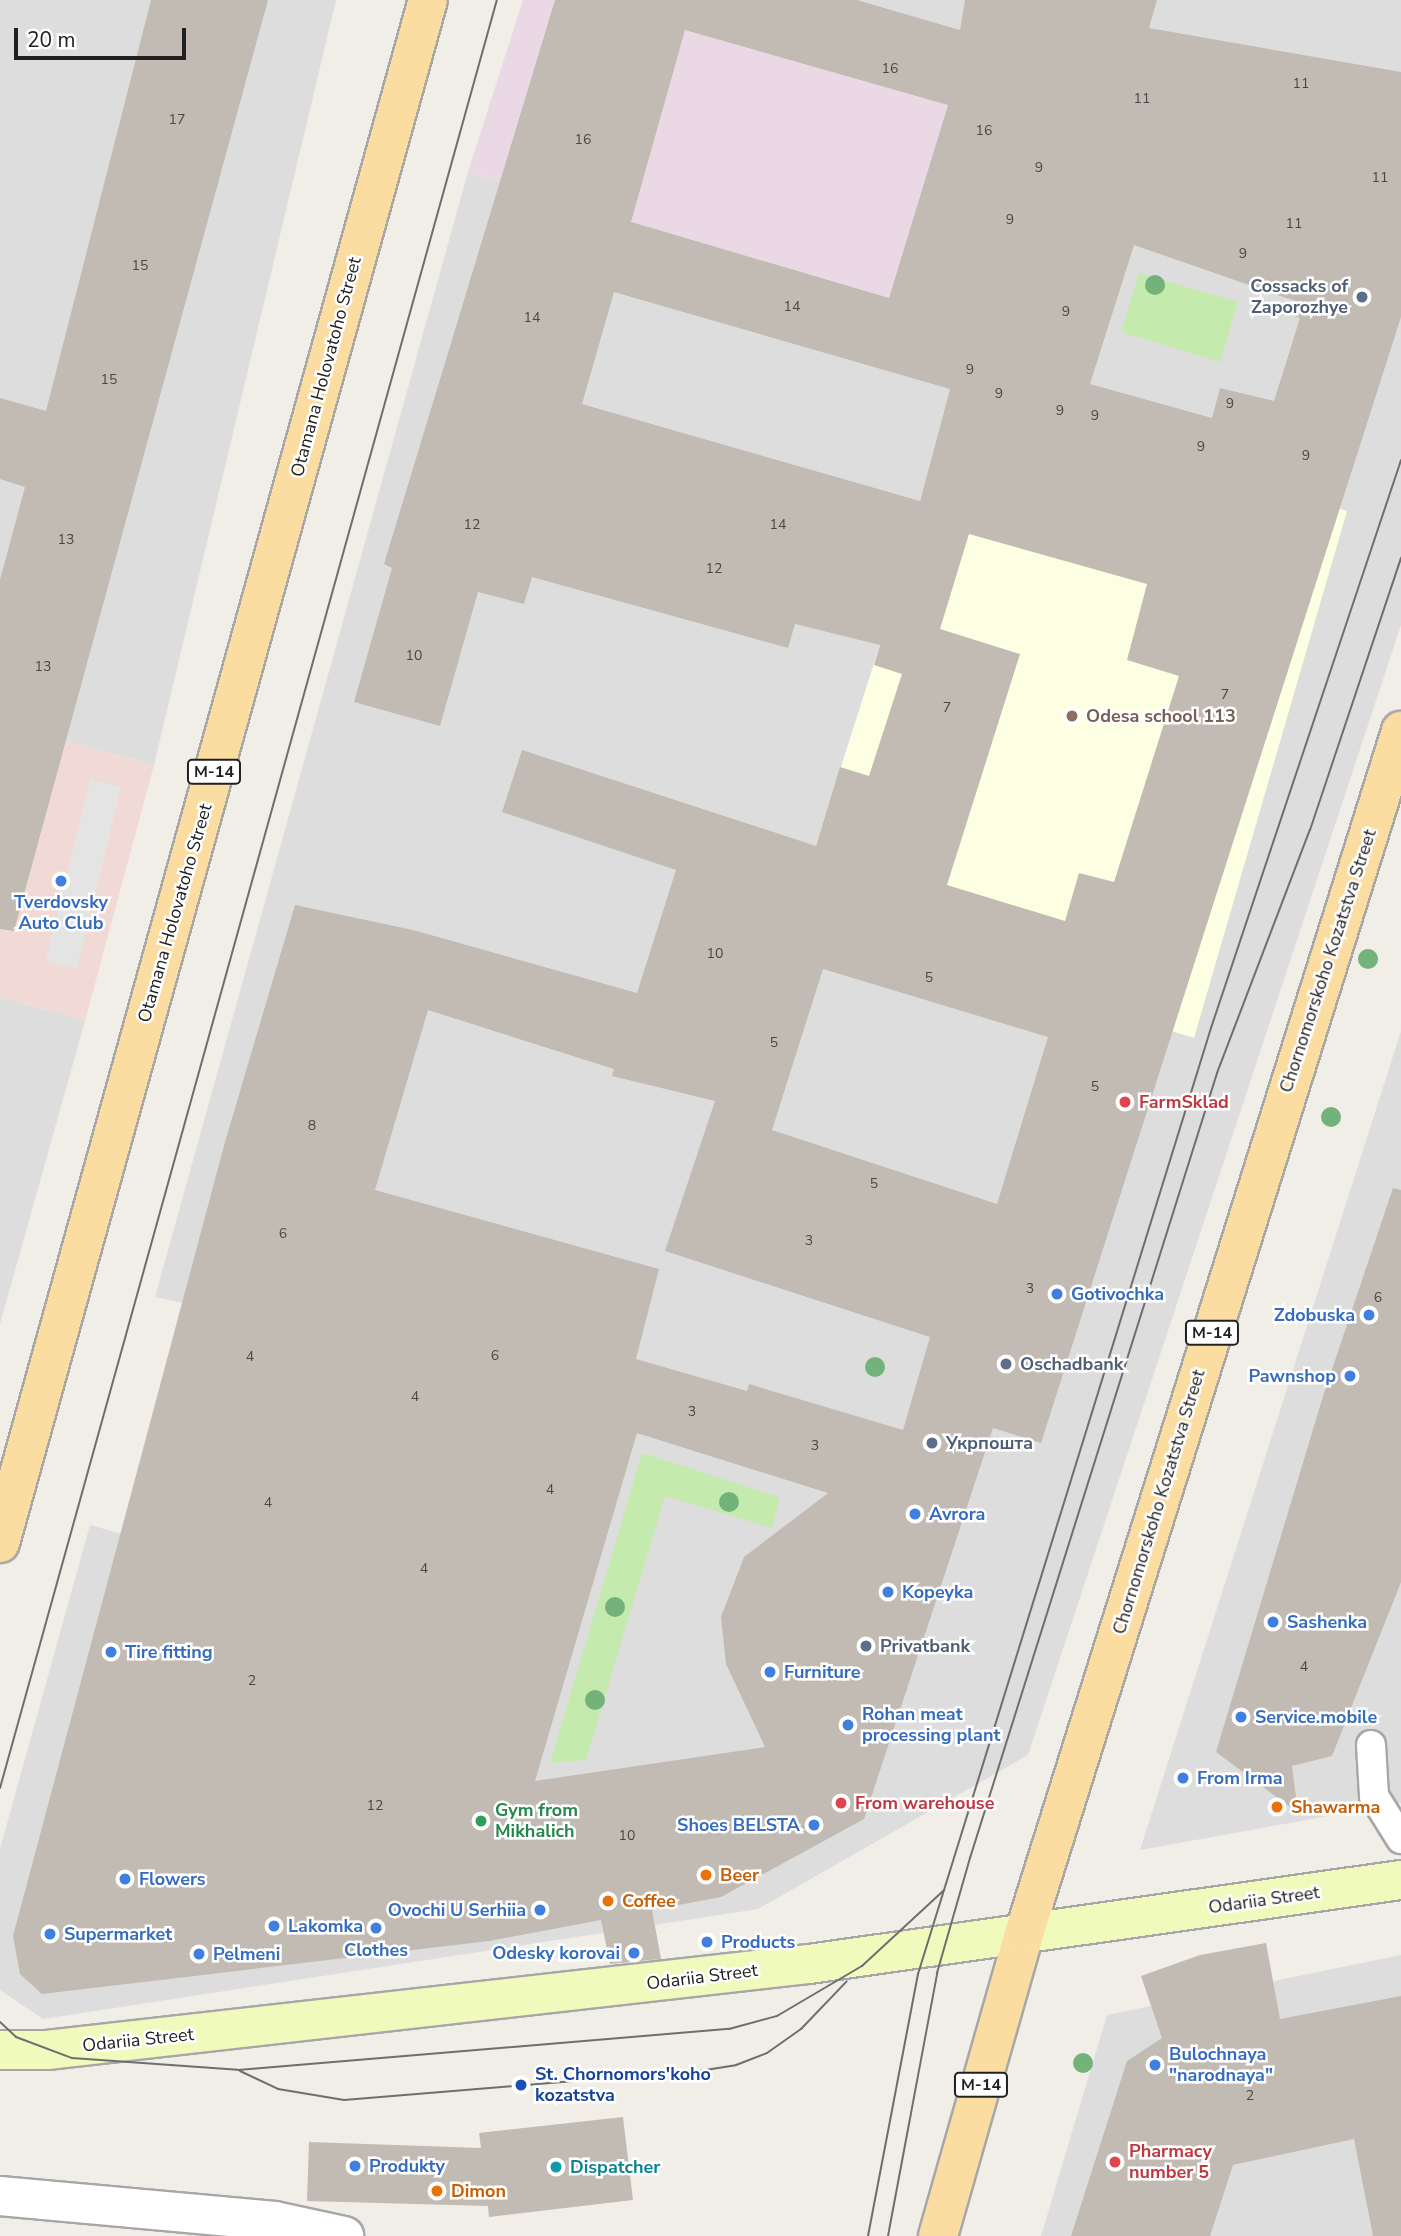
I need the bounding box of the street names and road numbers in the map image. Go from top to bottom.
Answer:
street label: Otamana Holovatoho Street [286,255,366,479]
road number: М-14 [186,760,242,785]
street label: Otamana Holovatoho Street [133,801,217,1025]
street label: Chornomorskoho Kozatstva Street [1275,827,1381,1095]
road number: М-14 [1184,1320,1240,1345]
street label: Chornomorskoho Kozatstva Street [1108,1367,1210,1637]
street label: Odariia Street [1207,1882,1321,1918]
street label: Odariia Street [645,1959,759,1995]
street label: Odariia Street [81,2023,195,2057]
road number: М-14 [953,2072,1009,2098]

